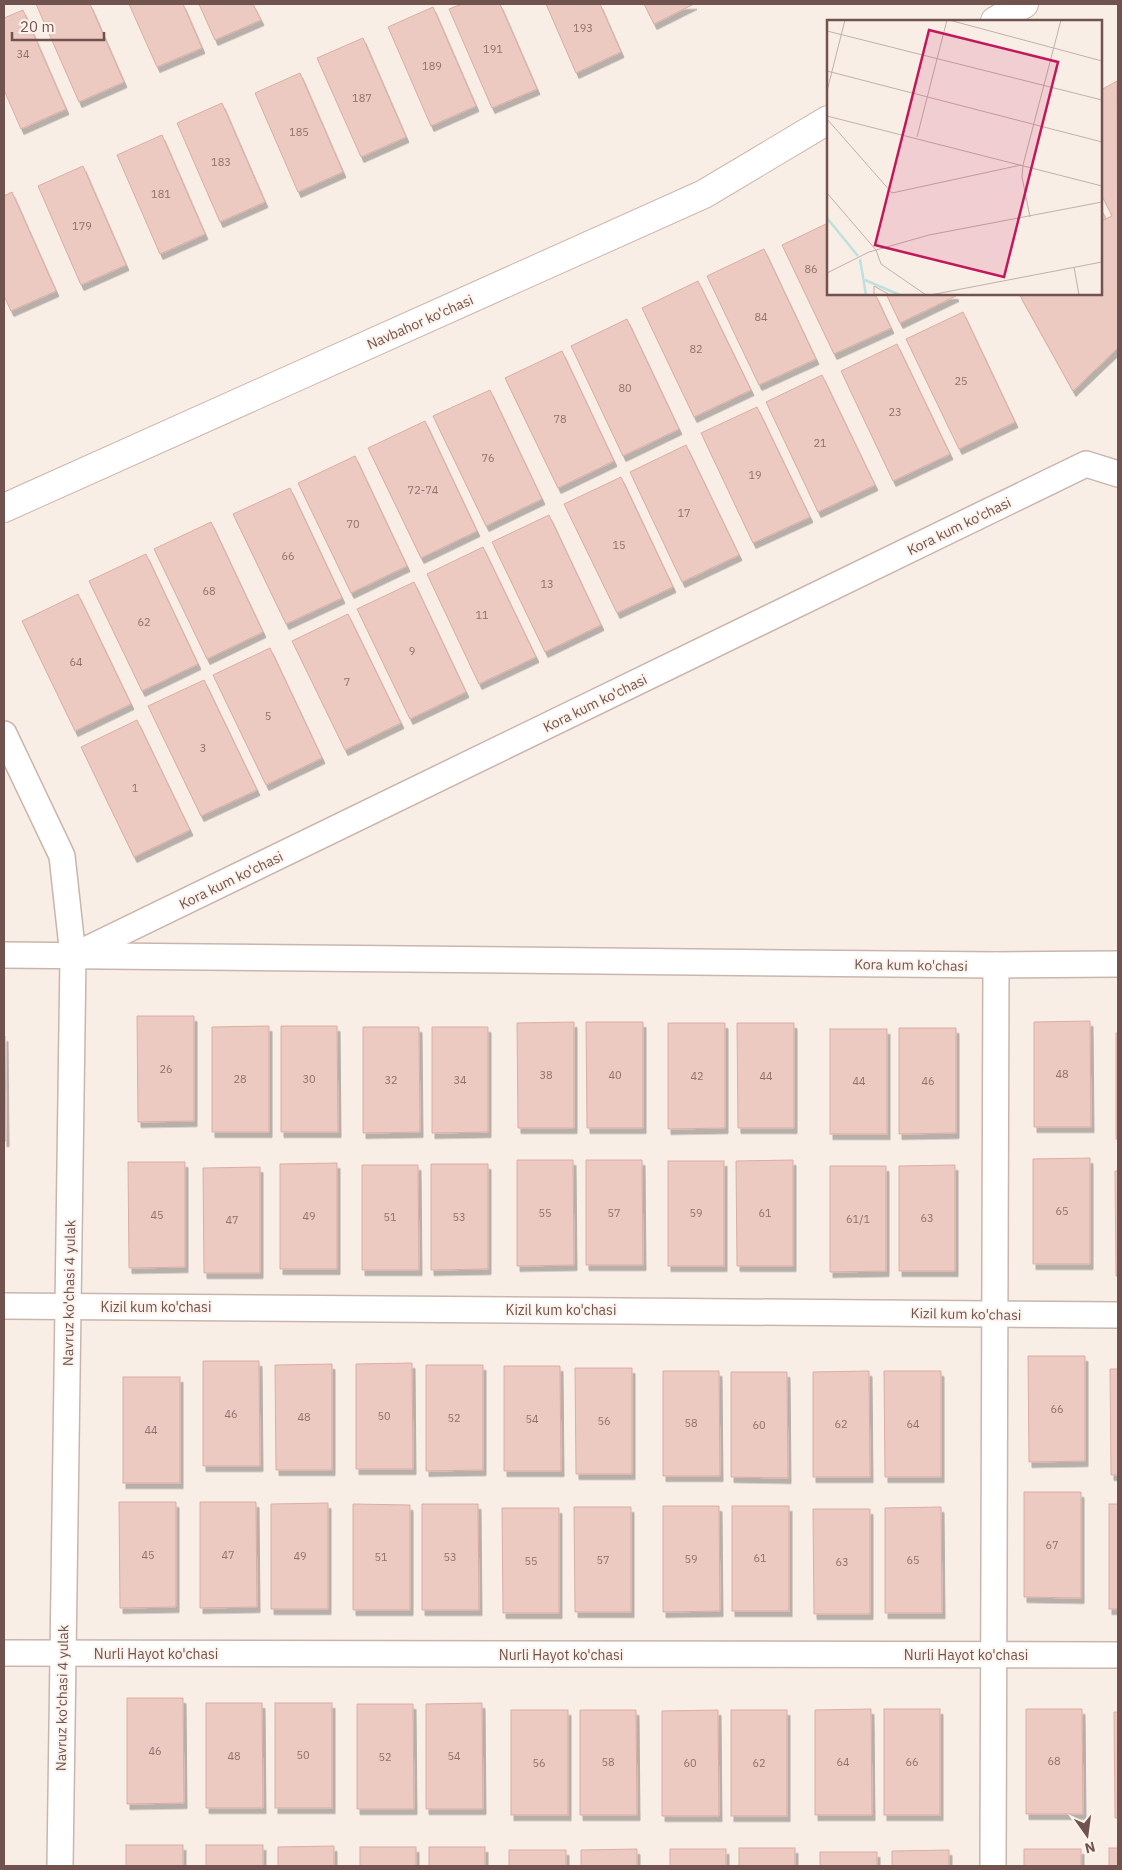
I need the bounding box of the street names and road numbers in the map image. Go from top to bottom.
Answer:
street label: Navbahor ko'chasi [364,290,476,354]
street label: Kora kum ko'chasi [904,493,1014,559]
street label: Kora kum ko'chasi [540,670,650,736]
street label: Kora kum ko'chasi [176,847,286,913]
street label: Kora kum ko'chasi [854,955,968,975]
street label: Navruz ko'chasi 4 yulak [59,1219,79,1366]
street label: Kizil kum ko'chasi [101,1298,211,1316]
street label: Kizil kum ko'chasi [506,1301,616,1319]
street label: Kizil kum ko'chasi [910,1304,1022,1324]
street label: Navruz ko'chasi 4 yulak [52,1624,72,1771]
street label: Nurli Hayot ko'chasi [94,1645,218,1663]
street label: Nurli Hayot ko'chasi [499,1646,623,1664]
street label: Nurli Hayot ko'chasi [904,1646,1028,1664]

